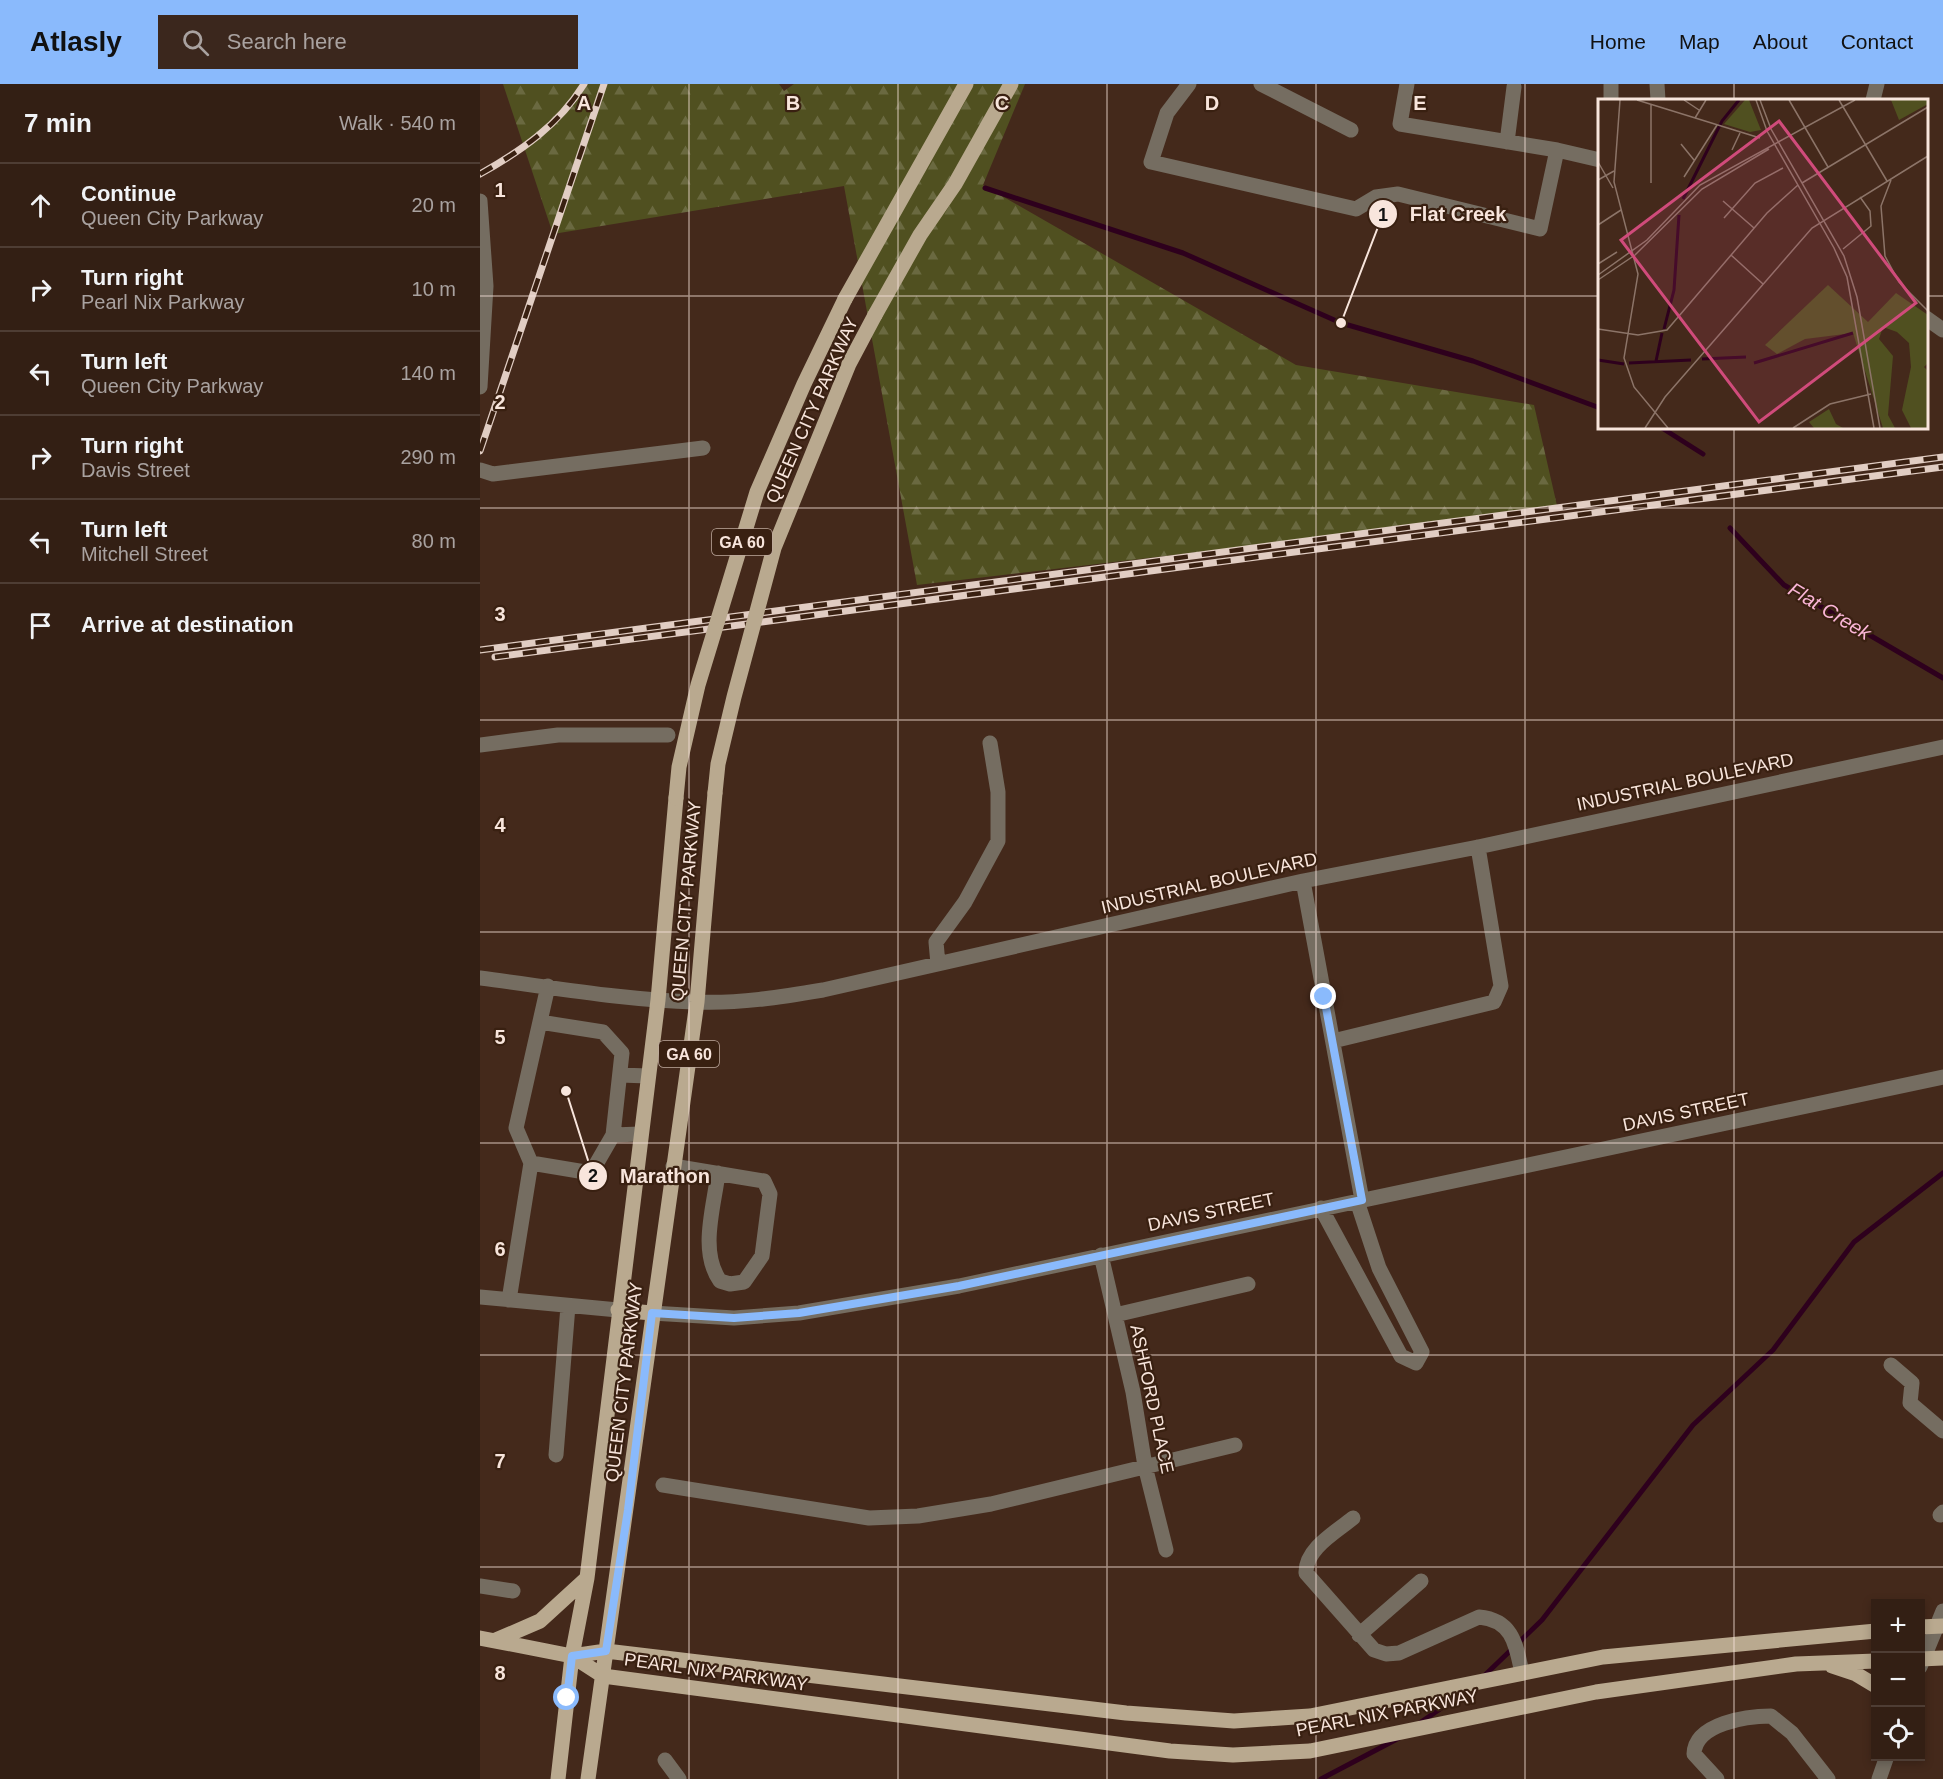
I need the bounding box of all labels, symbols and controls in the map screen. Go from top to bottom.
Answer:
search box [158,15,578,69]
text: Atlasly [30,26,122,57]
icon: search [179,26,212,59]
text: Search here [227,29,347,54]
text: Home [1590,30,1646,53]
text: Map [1679,30,1720,53]
text: About [1753,30,1808,53]
text: Contact [1841,30,1913,53]
text: A [577,92,591,114]
text: B [786,92,800,114]
text: C [995,92,1009,114]
text: D [1205,92,1219,114]
text: E [1413,92,1427,114]
inset map [1598,99,1928,429]
text: 7 min [24,108,92,138]
text: Walk · 540 m [339,112,456,134]
text: 1 [494,179,506,201]
text: Continue [81,181,176,206]
icon: ahead [24,189,57,222]
text: 20 m [412,194,456,216]
callout: Flat Creek [1368,195,1518,233]
text: Flat Creek [1410,203,1507,225]
text: 1 [1378,205,1388,225]
text: Queen City Parkway [81,207,263,229]
text: Turn right [81,265,183,290]
icon: right [24,273,57,306]
text: 10 m [412,278,456,300]
text: Pearl Nix Parkway [81,291,244,313]
street label: QUEEN CITY PARKWAY [762,314,862,506]
text: Turn left [81,349,167,374]
icon: left [24,357,57,390]
text: 140 m [400,362,456,384]
text: Queen City Parkway [81,375,263,397]
text: 2 [494,391,506,413]
text: Turn right [81,433,183,458]
icon: right [24,441,57,474]
text: 290 m [400,446,456,468]
text: Davis Street [81,459,190,481]
text: Turn left [81,517,167,542]
icon: left [24,525,57,558]
road number: GA 60 [712,529,772,555]
text: 80 m [412,530,456,552]
text: Mitchell Street [81,543,208,565]
water label: Flat Creek [1785,578,1876,645]
text: 3 [494,603,506,625]
icon: arrive [24,609,57,642]
text: Arrive at destination [81,612,294,637]
street label: INDUSTRIAL BOULEVARD [1575,749,1795,815]
street label: QUEEN CITY PARKWAY [667,800,705,1002]
text: 4 [494,814,506,836]
street label: INDUSTRIAL BOULEVARD [1099,848,1319,918]
route end [1310,983,1336,1009]
text: 5 [494,1026,506,1048]
road number: GA 60 [659,1041,719,1067]
street label: DAVIS STREET [1621,1089,1751,1135]
callout: Marathon [578,1157,722,1195]
text: Marathon [620,1165,710,1187]
text: 2 [588,1166,598,1186]
street label: DAVIS STREET [1146,1189,1276,1235]
text: 6 [494,1238,506,1260]
street label: QUEEN CITY PARKWAY [602,1281,646,1483]
street label: ASHFORD PLACE [1126,1323,1178,1475]
text: 7 [494,1450,506,1472]
map controls [1871,1599,1925,1761]
button: + [1871,1599,1925,1653]
street label: PEARL NIX PARKWAY [623,1649,809,1695]
button: − [1871,1653,1925,1707]
text: 8 [494,1662,506,1684]
route start [553,1684,579,1710]
street label: PEARL NIX PARKWAY [1294,1686,1480,1740]
button: locate [1871,1707,1925,1761]

